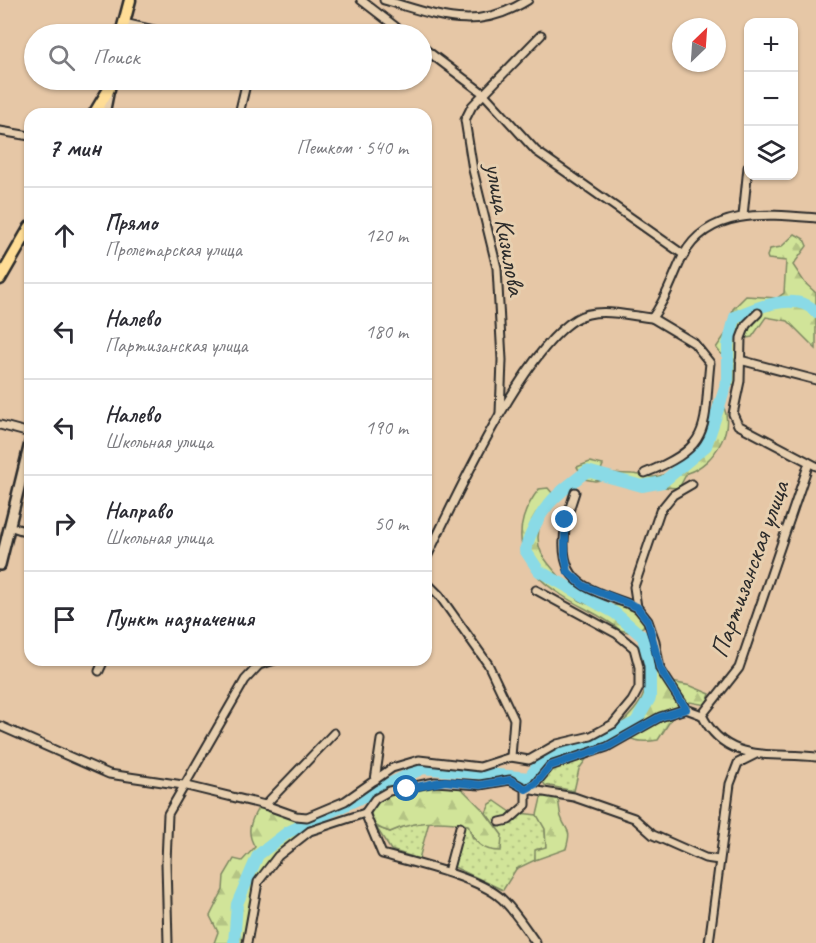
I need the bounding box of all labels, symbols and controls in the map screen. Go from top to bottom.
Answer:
north arrow [672,18,726,72]
map controls [744,18,798,180]
button: + [744,18,798,72]
search box [24,24,432,90]
icon: search [45,41,78,74]
text: Поиск [93,43,139,71]
button: − [744,72,798,126]
button: layers [744,126,798,180]
text: 7 мин [48,131,101,164]
text: Пешком · 540 m [296,135,408,160]
street label: улица Кизилова [477,158,534,299]
text: Прямо [105,209,157,237]
icon: ahead [48,219,81,252]
text: 120 m [365,223,408,248]
text: Пролетарская улица [105,237,242,262]
text: Налево [105,305,161,333]
icon: left [48,315,81,348]
text: 180 m [365,319,408,344]
text: Партизанская улица [105,333,248,358]
text: Налево [105,401,161,429]
icon: left [48,411,81,444]
text: 190 m [365,415,408,440]
text: Школьная улица [105,429,213,454]
street label: Партизанская улица [702,475,797,662]
text: Направо [105,497,172,525]
route end [551,506,577,532]
icon: right [48,507,81,540]
text: 50 m [374,511,408,536]
text: Школьная улица [105,525,213,550]
icon: arrive [48,603,81,636]
text: Пункт назначения [105,605,254,633]
route start [393,775,419,801]

